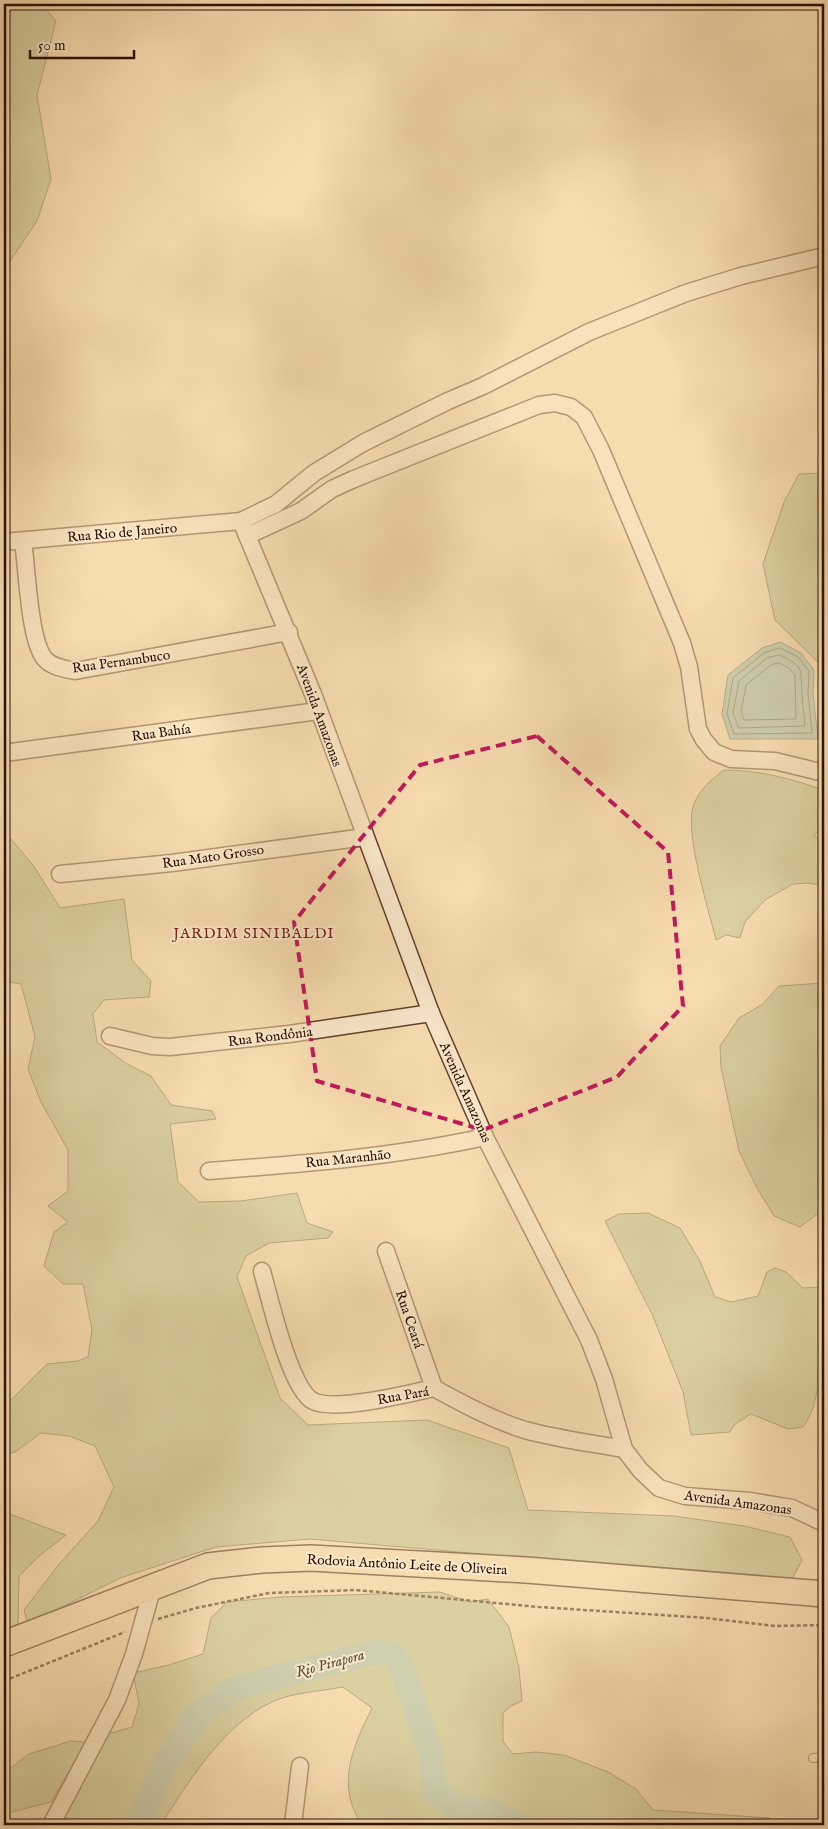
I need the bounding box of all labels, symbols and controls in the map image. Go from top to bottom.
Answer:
scale bar [30,28,134,60]
text: 50 m [38,36,66,55]
street label: Rua Rio de Janeiro [66,519,178,547]
street label: Rua Pernambuco [71,646,172,678]
street label: Avenida Amazonas [292,660,346,769]
street label: Rua Bahía [130,720,193,746]
street label: Rua Mato Grosso [161,841,266,873]
district label: JARDIM SINIBALDI [171,924,335,943]
street label: Rua Rondônia [227,1023,314,1051]
street label: Avenida Amazonas [434,1038,495,1146]
street label: Rua Maranhão [304,1146,392,1172]
street label: Rua Ceará [391,1288,428,1352]
street label: Rua Pará [376,1382,431,1409]
street label: Avenida Amazonas [682,1486,793,1519]
street label: Rodovia Antônio Leite de Oliveira [306,1551,509,1579]
water label: Rio Pirapora [294,1645,367,1682]

